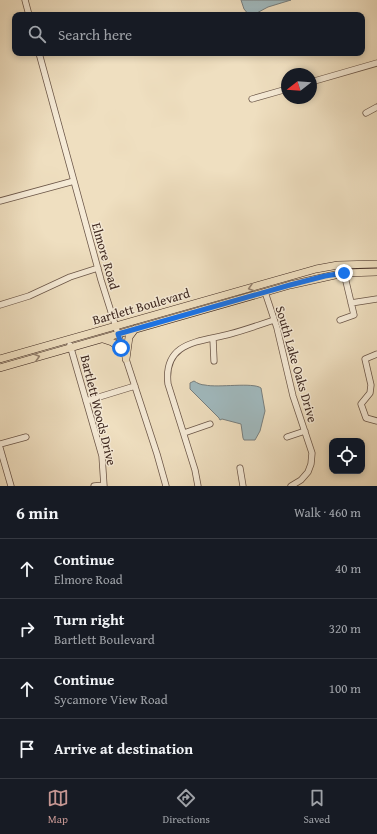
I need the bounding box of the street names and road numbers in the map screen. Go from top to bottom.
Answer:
street label: Elmore Road [87,220,124,292]
street label: Bartlett Boulevard [90,283,192,329]
street label: South Lake Oaks Drive [271,304,322,425]
street label: Bartlett Woods Drive [76,353,121,467]

